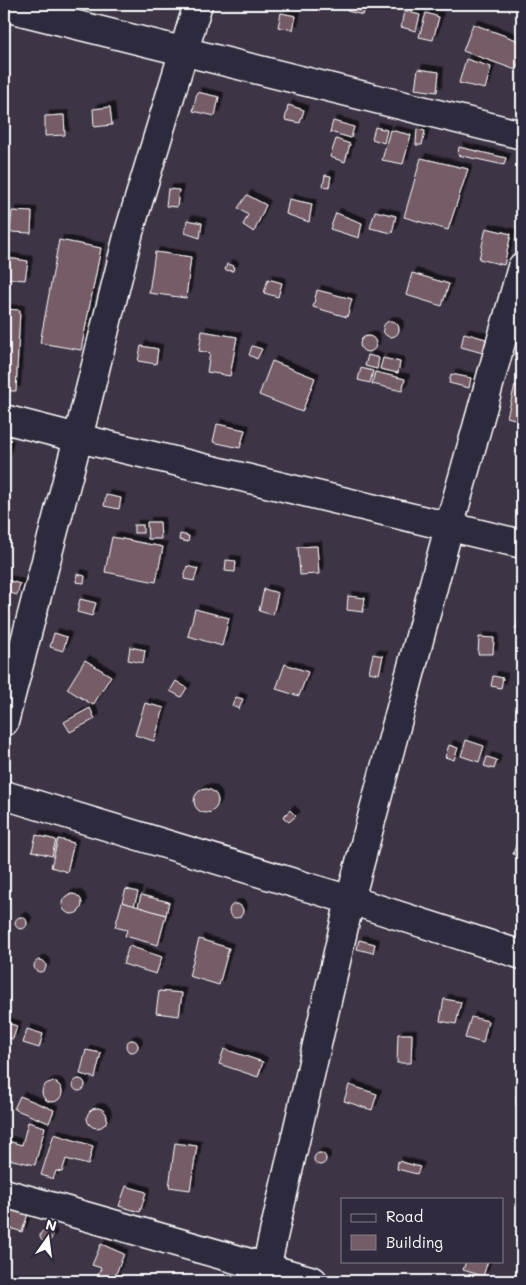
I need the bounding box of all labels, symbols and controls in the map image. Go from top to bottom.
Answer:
legend [341,1198,504,1262]
text: Road [386,1206,423,1226]
north arrow [22,1212,72,1262]
text: N [44,1214,59,1235]
text: Building [386,1232,443,1252]

